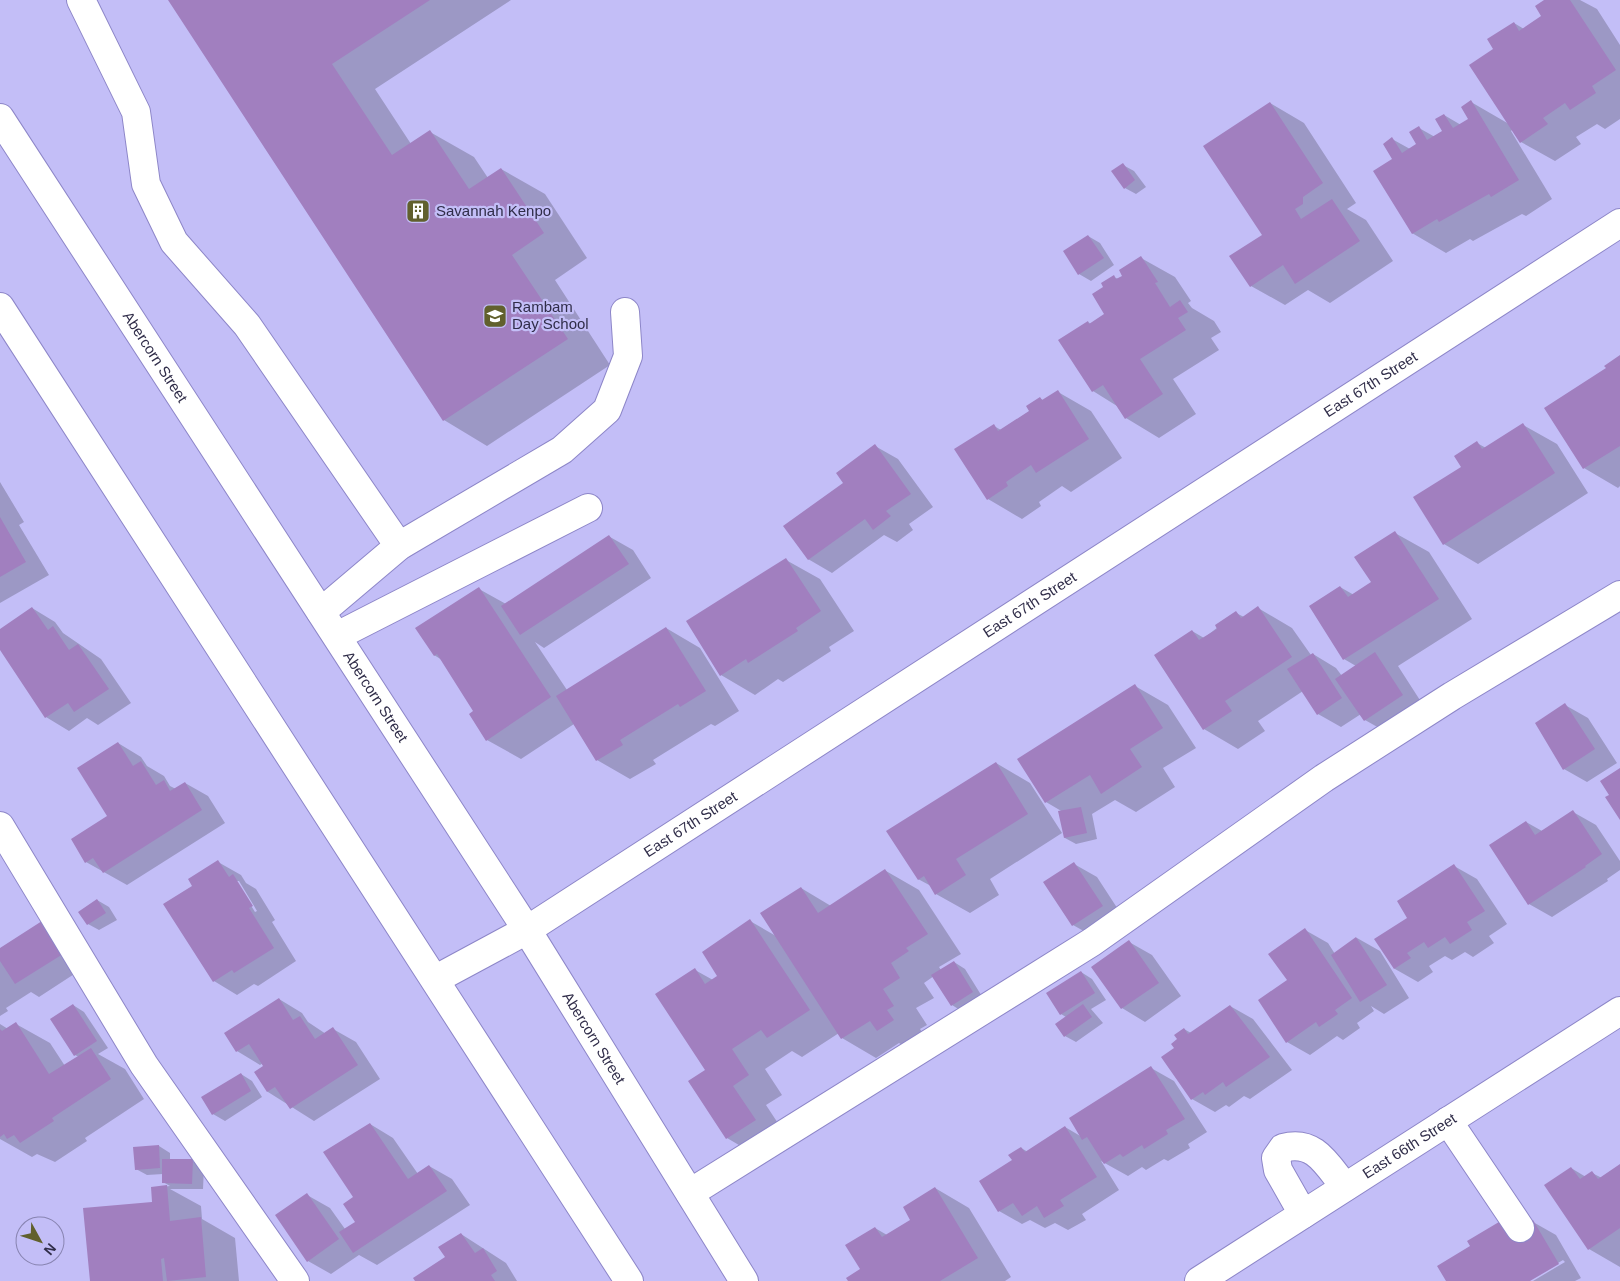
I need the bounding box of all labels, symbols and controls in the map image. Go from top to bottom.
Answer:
building icon: Savannah Kenpo [405,198,431,224]
place label: Savannah Kenpo [436,202,551,219]
place label: Rambam Day School [512,298,589,332]
school or university icon: Rambam Day School [482,303,508,329]
street label: Abercorn Street [120,308,192,406]
street label: East 67th Street [1320,347,1421,420]
street label: East 67th Street [980,568,1080,641]
street label: Abercorn Street [340,648,412,746]
street label: East 67th Street [640,787,741,860]
street label: Abercorn Street [559,989,629,1088]
street label: East 66th Street [1359,1109,1460,1182]
north arrow [15,1216,65,1266]
text: N [41,1240,59,1258]

